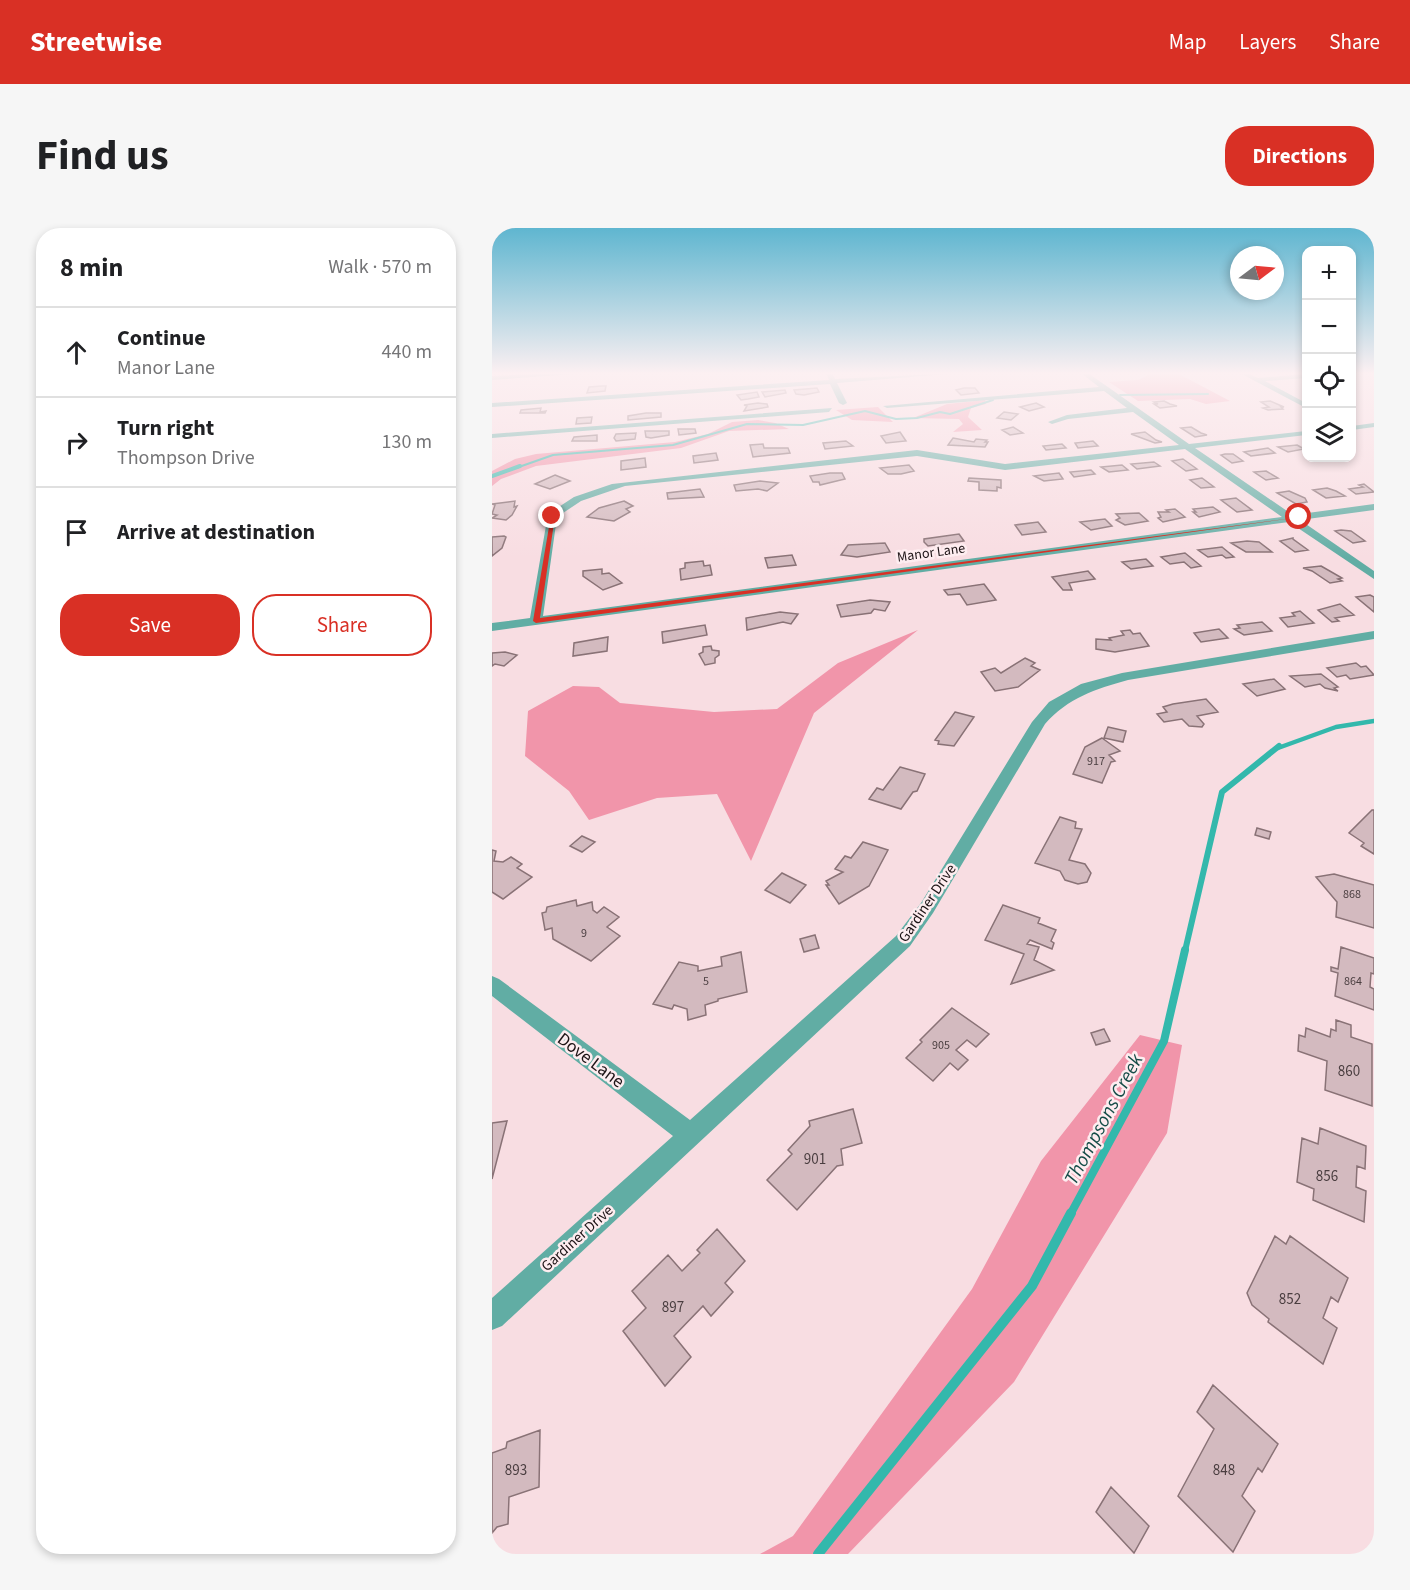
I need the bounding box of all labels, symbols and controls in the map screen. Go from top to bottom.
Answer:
text: Streetwise [30,22,162,62]
text: Map [1169,27,1206,57]
text: Layers [1239,27,1296,57]
text: Share [1329,27,1380,57]
text: Find us [36,126,169,186]
button: Directions [1225,126,1374,186]
north arrow [1230,246,1284,300]
map controls [1302,246,1356,462]
button: + [1302,246,1356,300]
text: 8 min [60,249,123,286]
text: Walk · 570 m [328,253,432,281]
button: − [1302,300,1356,354]
text: Continue [117,322,206,354]
icon: ahead [60,336,93,369]
text: 440 m [382,338,432,366]
text: Manor Lane [117,354,215,382]
button: locate [1302,354,1356,408]
button: layers [1302,408,1356,462]
text: Turn right [117,412,214,444]
icon: right [60,426,93,459]
text: 130 m [382,428,432,456]
text: Thompson Drive [117,444,255,472]
route end [538,502,564,528]
route start [1285,503,1311,529]
icon: arrive [60,516,93,549]
text: Arrive at destination [117,516,315,548]
street label: Manor Lane [896,538,967,568]
button: Save [60,594,240,656]
button: Share [252,594,432,656]
house number: 917 [1087,753,1105,770]
street label: Gardiner Drive [893,860,961,947]
house number: 868 [1343,886,1361,903]
house number: 9 [581,925,587,942]
house number: 5 [703,973,709,990]
house number: 864 [1344,973,1362,990]
street label: Dove Lane [552,1027,630,1094]
house number: 905 [932,1037,950,1054]
water label: Thompsons Creek [1058,1049,1150,1190]
house number: 860 [1338,1061,1360,1082]
house number: 901 [804,1149,826,1170]
house number: 856 [1316,1166,1338,1187]
street label: Gardiner Drive [537,1200,618,1276]
house number: 852 [1279,1289,1301,1310]
house number: 897 [662,1297,684,1318]
house number: 893 [505,1460,527,1481]
house number: 848 [1213,1460,1235,1481]

